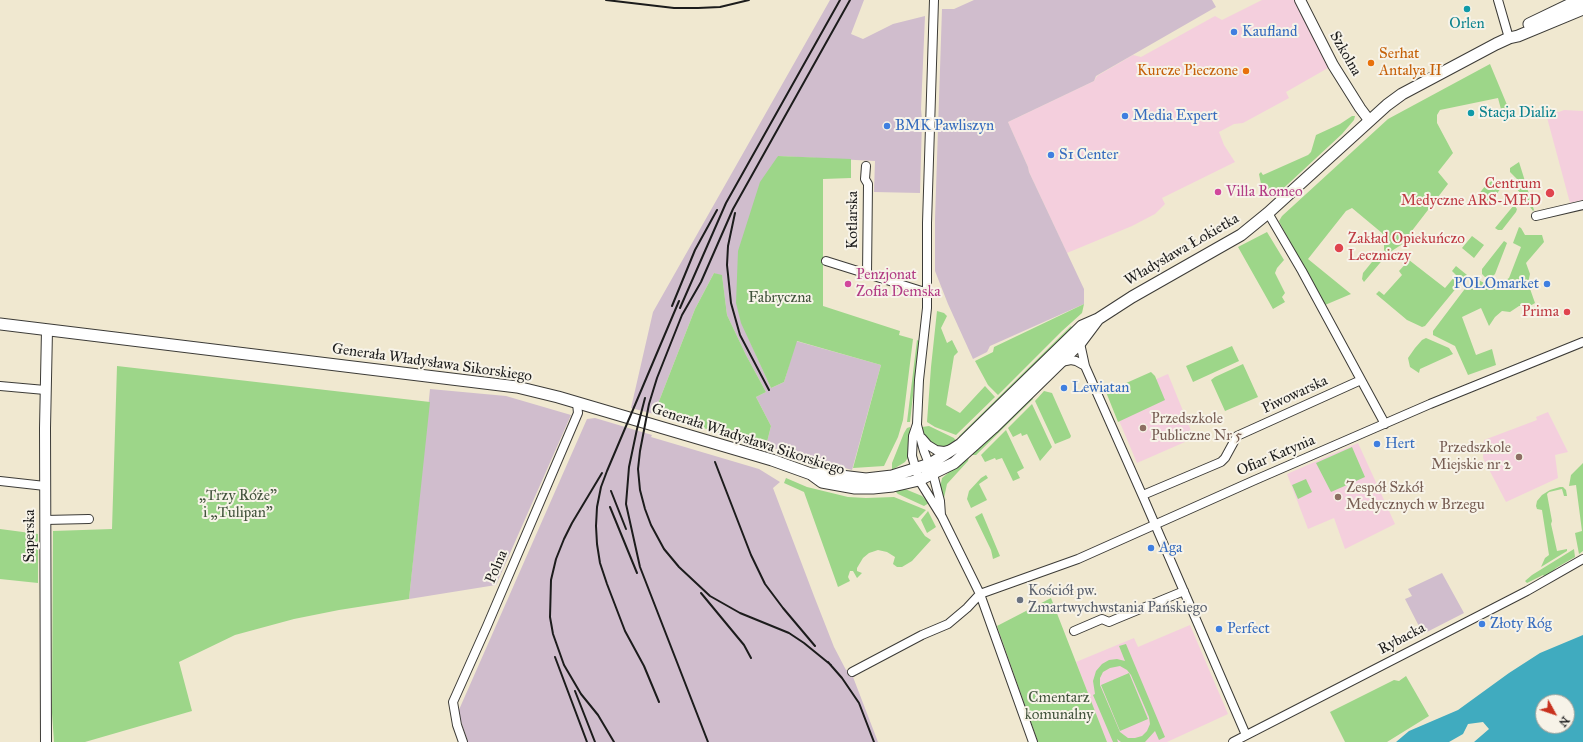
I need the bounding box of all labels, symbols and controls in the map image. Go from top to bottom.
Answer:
marker: Orlen [1462,4,1472,14]
place label: Orlen [1449,15,1485,33]
place label: Kaufland [1242,23,1297,41]
marker: Kaufland [1229,27,1239,37]
street label: Szkolna [1325,29,1365,79]
place label: Serhat Antalya II [1379,45,1442,80]
marker: Serhat Antalya II [1366,58,1376,68]
place label: Kurcze Pieczone [1137,62,1238,80]
marker: Kurcze Pieczone [1241,66,1251,76]
place label: Stacja Dializ [1479,104,1556,122]
place label: Media Expert [1133,107,1218,125]
marker: Stacja Dializ [1466,108,1476,118]
marker: Media Expert [1120,111,1130,121]
place label: BMK Pawliszyn [895,117,994,135]
marker: BMK Pawliszyn [882,121,892,131]
place label: S1 Center [1059,146,1118,164]
marker: S1 Center [1046,150,1056,160]
place label: Centrum Medyczne ARS-MED [1401,175,1541,210]
place label: Villa Romeo [1226,183,1303,201]
marker: Villa Romeo [1213,187,1223,197]
marker: Centrum Medyczne ARS-MED [1544,187,1556,199]
street label: Kotlarska [844,191,862,249]
street label: Władysława Łokietka [1122,210,1242,290]
place label: Zakład Opiekuńczo Leczniczy [1348,230,1465,265]
marker: Zakład Opiekuńczo Leczniczy [1333,242,1345,254]
place label: Penzjonat Zofia Demska [856,266,941,301]
place label: POLOmarket [1454,275,1539,293]
marker: Penzjonat Zofia Demska [843,279,853,289]
marker: POLOmarket [1542,279,1552,289]
park label: Fabryczna [748,289,812,307]
place label: Prima [1522,303,1559,321]
marker: Prima [1562,307,1572,317]
street label: Generała Władysława Sikorskiego [331,340,533,386]
street label: Piwowarska [1259,372,1331,418]
place label: Lewiatan [1072,379,1129,397]
marker: Lewiatan [1059,383,1069,393]
street label: Generała Władysława Sikorskiego [649,400,847,480]
place label: Przedszkole Publiczne Nr 5 [1151,410,1242,445]
marker: Przedszkole Publiczne Nr 5 [1138,423,1148,433]
street label: Ofiar Katynia [1234,431,1318,481]
place label: Hert [1385,435,1415,453]
marker: Hert [1372,439,1382,449]
place label: Przedszkole Miejskie nr 2 [1431,439,1511,474]
marker: Przedszkole Miejskie nr 2 [1514,452,1524,462]
place label: Zespół Szkół Medycznych w Brzegu [1346,479,1485,514]
park label: „Trzy Róże” i „Tulipan” [199,487,277,522]
marker: Zespół Szkół Medycznych w Brzegu [1333,492,1343,502]
street label: Saperska [21,509,39,563]
place label: Aga [1159,539,1182,557]
marker: Aga [1146,543,1156,553]
street label: Polna [482,548,512,586]
place label: Kościół pw. Zmartwychwstania Pańskiego [1028,582,1207,617]
marker: Kościół pw. Zmartwychwstania Pańskiego [1015,595,1025,605]
place label: Złoty Róg [1490,615,1552,633]
street label: Rybacka [1375,619,1429,659]
marker: Złoty Róg [1477,619,1487,629]
place label: Perfect [1227,620,1270,638]
marker: Perfect [1214,624,1224,634]
park label: Cmentarz komunalny [1025,689,1093,724]
north arrow [1535,694,1575,734]
text: N [1556,714,1572,729]

